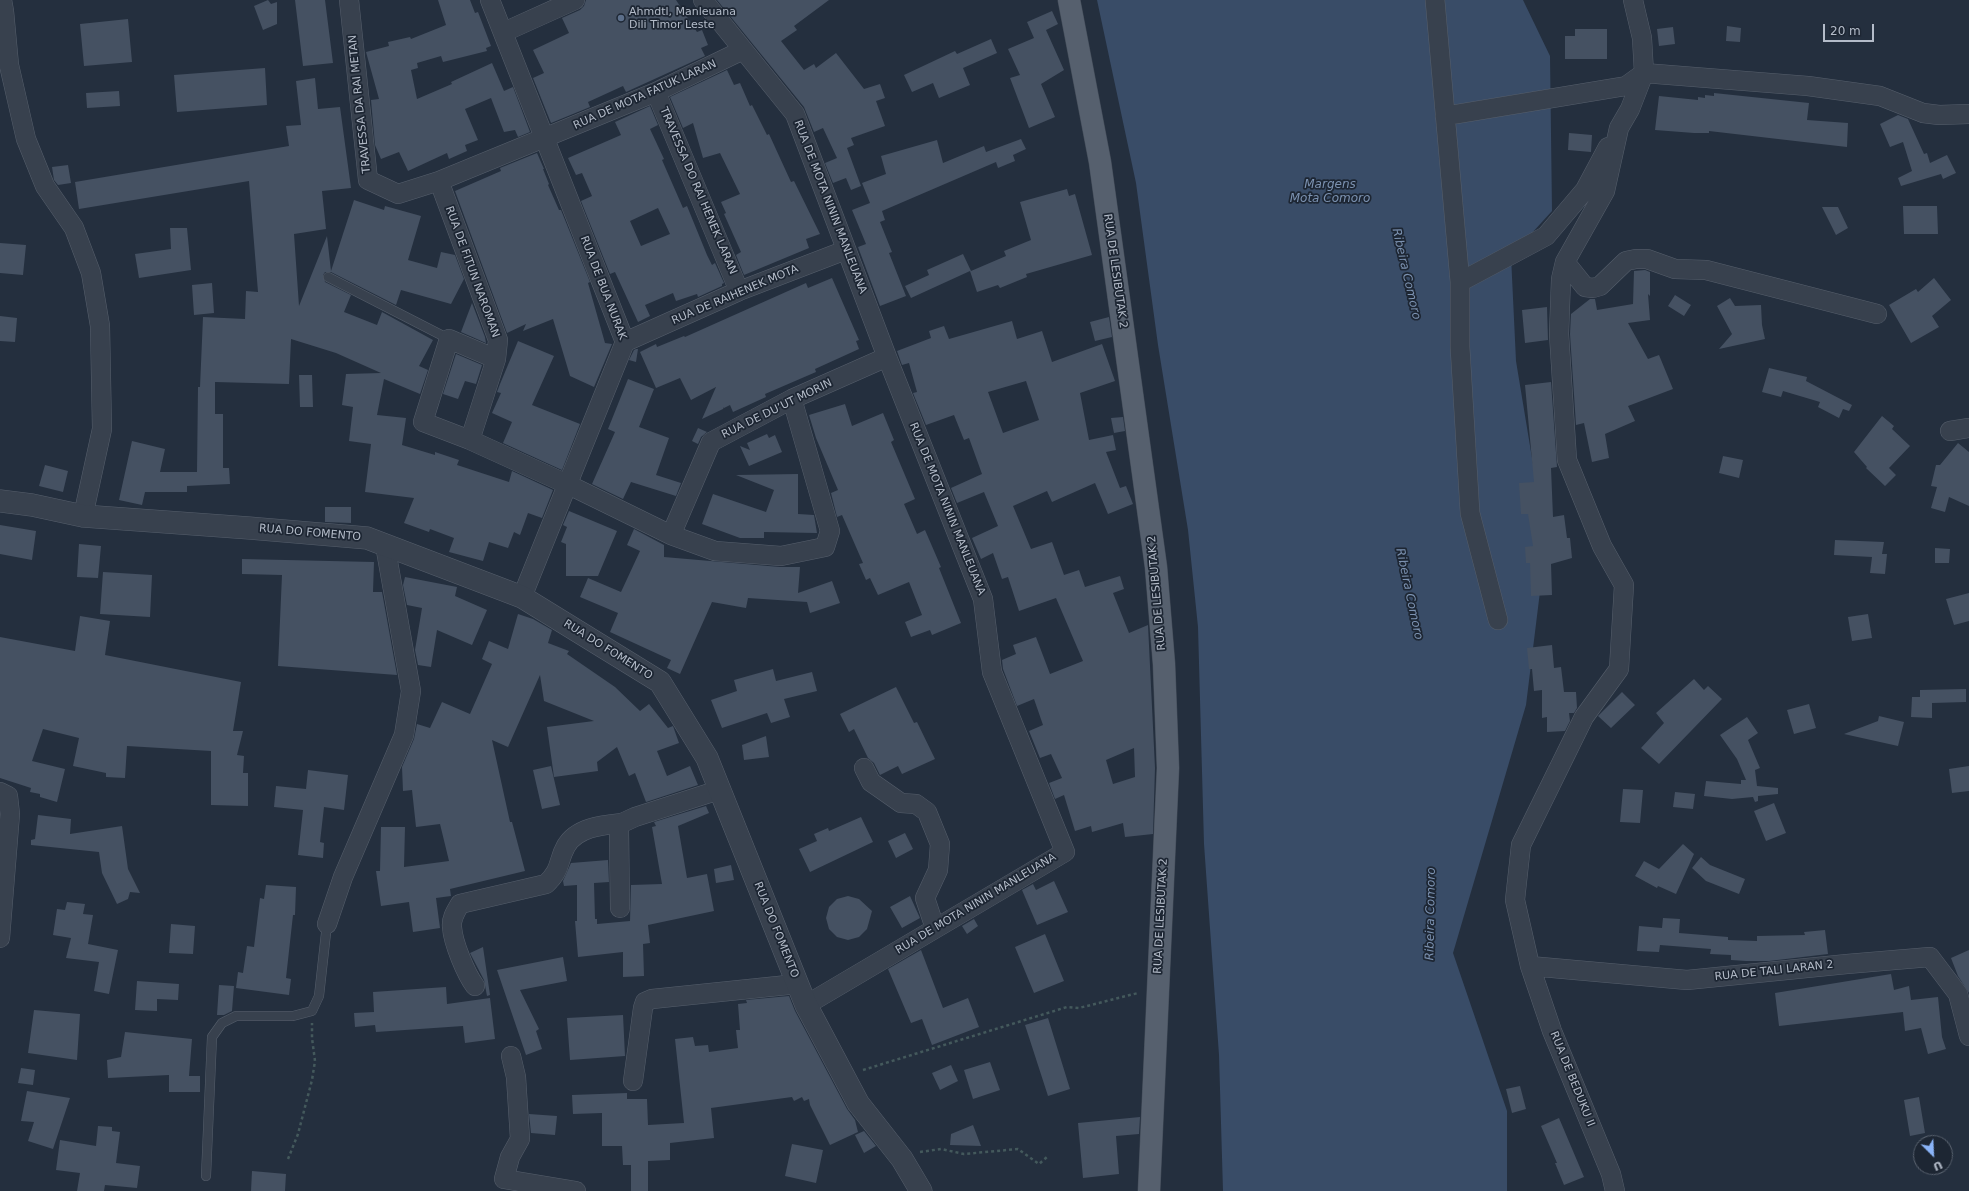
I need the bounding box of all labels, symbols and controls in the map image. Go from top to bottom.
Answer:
place label: Ahmdtl, Manleuana Dili Timor Leste [629,5,736,31]
marker: Ahmdtl, Manleuana Dili Timor Leste [616,13,626,23]
scale bar [1825,16,1876,42]
text: 20 m [1830,24,1861,38]
street label: TRAVESSA DA RAI METAN [346,34,374,174]
street label: RUA DE MOTA FATUK LARAN [572,57,718,133]
street label: TRAVESSA DO RAI HENEK LARAN [657,105,739,277]
street label: RUA DE MOTA NININ MANLEUANA [791,118,869,296]
water label: Margens Mota Comoro [1290,178,1370,206]
street label: RUA DE FITUN NAROMAN [442,204,502,340]
street label: RUA DE LESIBUTAK 2 [1100,213,1130,329]
water label: Ribeira Comoro [1389,227,1423,321]
street label: RUA DE BUA NURAK [577,234,629,342]
street label: RUA DE RAIHENEK MOTA [670,262,800,328]
street label: RUA DE DU’UT MORIN [720,377,834,441]
street label: RUA DE MOTA NININ MANLEUANA [906,421,988,597]
street label: RUA DO FOMENTO [258,522,362,544]
street label: RUA DE LESIBUTAK 2 [1145,535,1169,651]
water label: Ribeira Comoro [1392,547,1426,641]
street label: RUA DO FOMENTO [561,617,655,683]
street label: RUA DE MOTA NININ MANLEUANA [893,851,1059,957]
street label: RUA DE LESIBUTAK 2 [1151,858,1171,974]
water label: Ribeira Comoro [1423,867,1439,961]
street label: RUA DO FOMENTO [751,880,801,980]
street label: RUA DE TALI LARAN 2 [1714,958,1834,984]
street label: RUA DE BEDUKU II [1547,1029,1597,1129]
north arrow [1913,1135,1953,1175]
text: U [1931,1158,1944,1173]

